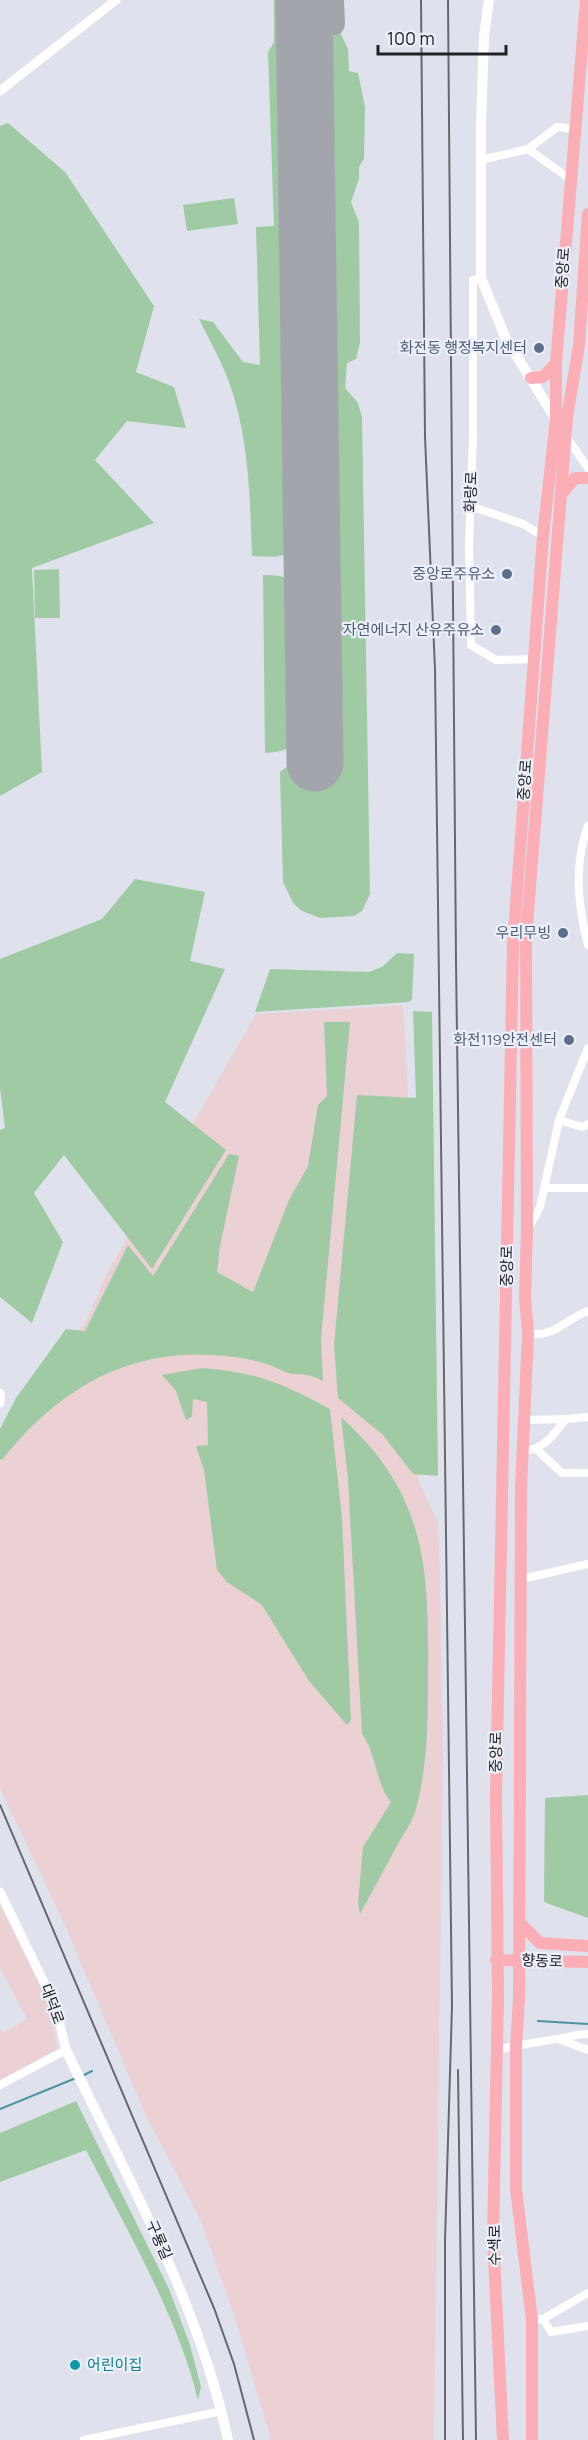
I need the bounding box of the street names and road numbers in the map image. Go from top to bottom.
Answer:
street label: 중앙로 [551,247,574,289]
street label: 화랑로 [459,471,482,513]
street label: 중앙로 [513,759,536,801]
street label: 중앙로 [496,1245,517,1287]
street label: 중앙로 [485,1731,506,1773]
street label: 향동로 [521,1949,563,1972]
street label: 대덕로 [36,1981,69,2027]
street label: 구룡길 [141,2217,177,2263]
street label: 수색로 [484,2224,505,2266]

